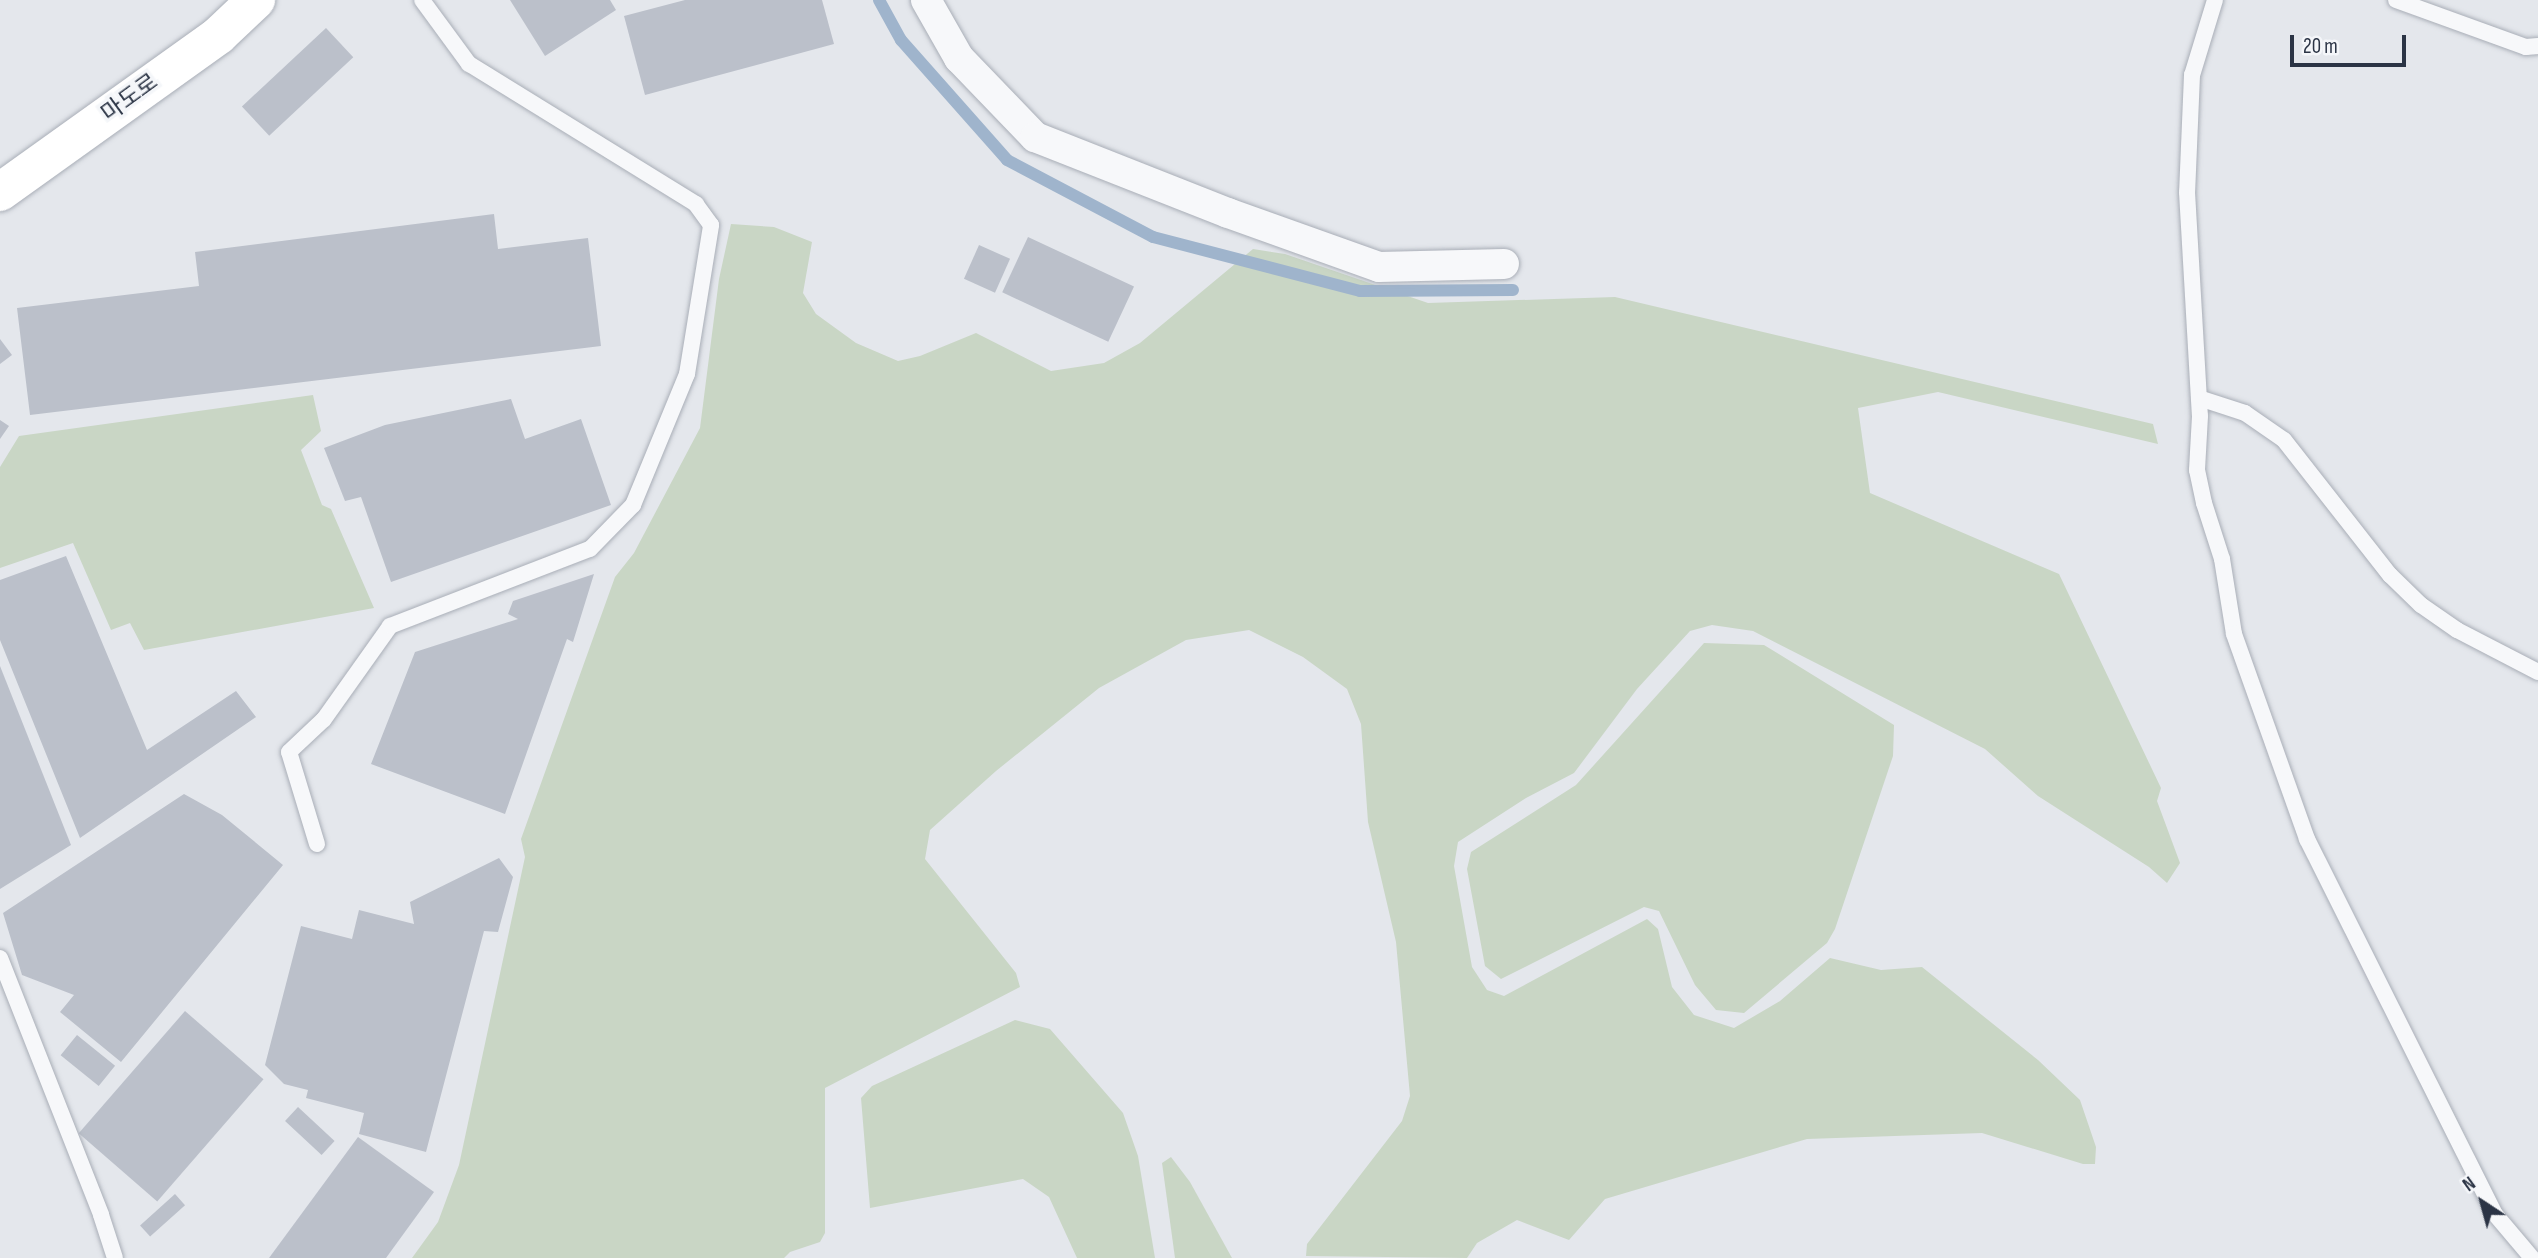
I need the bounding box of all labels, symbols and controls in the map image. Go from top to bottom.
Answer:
scale bar [2293,21,2408,65]
text: 20 m [2303,34,2338,59]
street label: 마도로 [96,68,164,128]
north arrow [2447,1167,2517,1237]
text: N [2458,1172,2480,1197]

